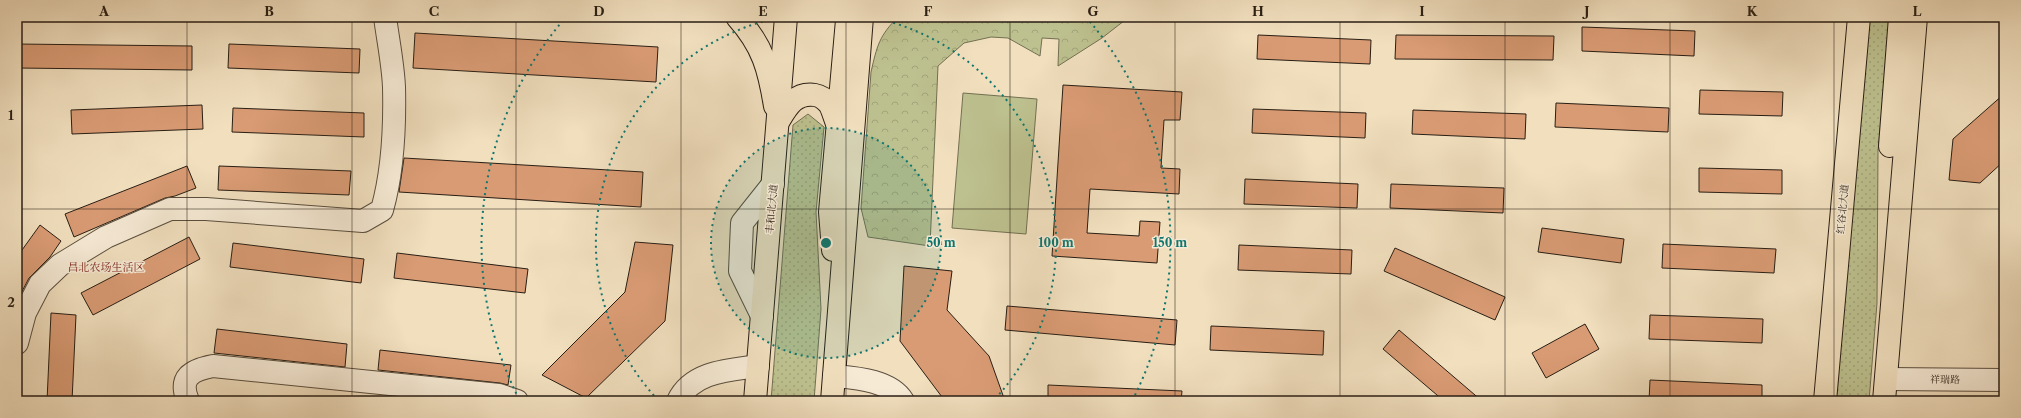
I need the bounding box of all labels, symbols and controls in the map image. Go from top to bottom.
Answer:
text: A [98,3,110,19]
text: B [264,3,274,19]
text: C [429,3,439,19]
text: D [593,3,605,19]
text: E [758,3,768,19]
text: F [924,3,933,19]
text: G [1087,3,1099,19]
text: H [1252,3,1264,19]
text: I [1419,3,1425,19]
text: J [1582,3,1590,19]
text: K [1747,3,1758,19]
text: L [1913,3,1922,19]
text: 1 [8,107,14,123]
street label: 丰和北大道 [763,184,780,235]
street label: 红谷北大道 [1834,184,1851,235]
text: 50 m [926,235,956,250]
text: 100 m [1038,235,1074,250]
text: 150 m [1153,235,1187,250]
centre of rings [819,236,833,250]
district label: 昌北农场生活区 [68,260,145,274]
text: 2 [7,294,15,310]
street label: 祥瑞路 [1930,373,1960,386]

